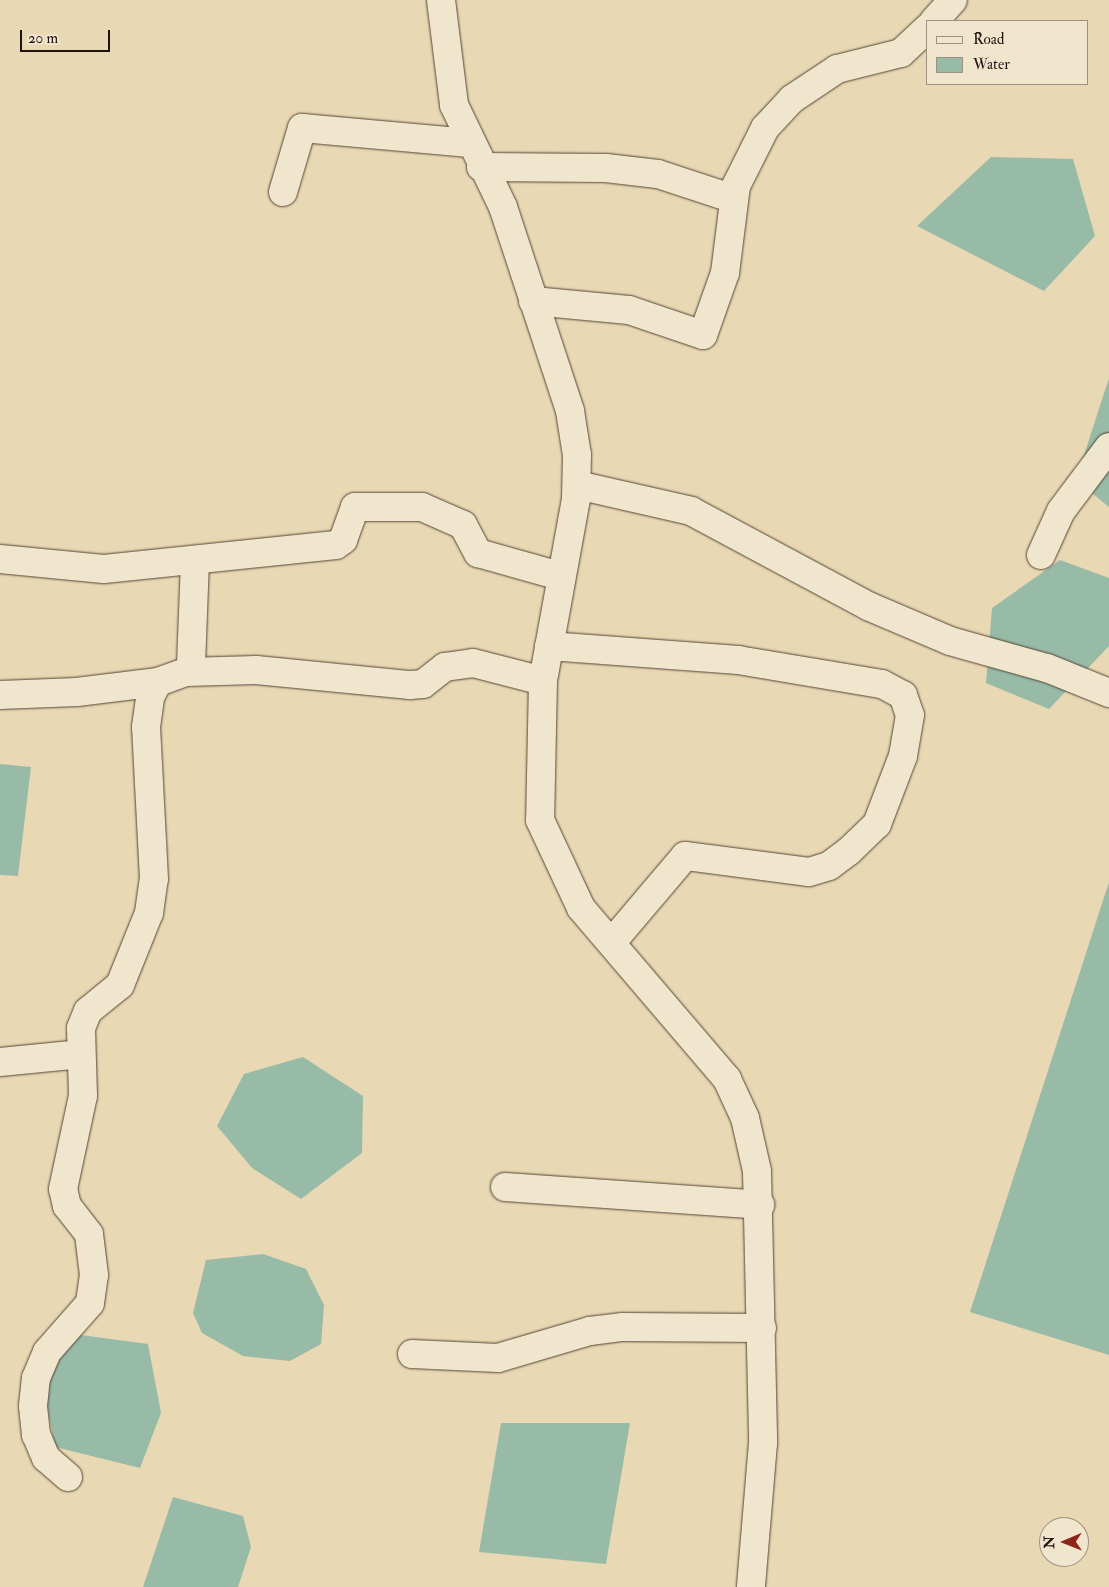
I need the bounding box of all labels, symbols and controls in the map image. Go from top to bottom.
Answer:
scale bar [22,20,112,52]
legend [926,20,1089,85]
text: 20 m [28,29,58,48]
text: Road [973,30,1004,49]
text: Water [973,55,1010,74]
north arrow [1039,1517,1089,1567]
text: N [1041,1536,1058,1549]

